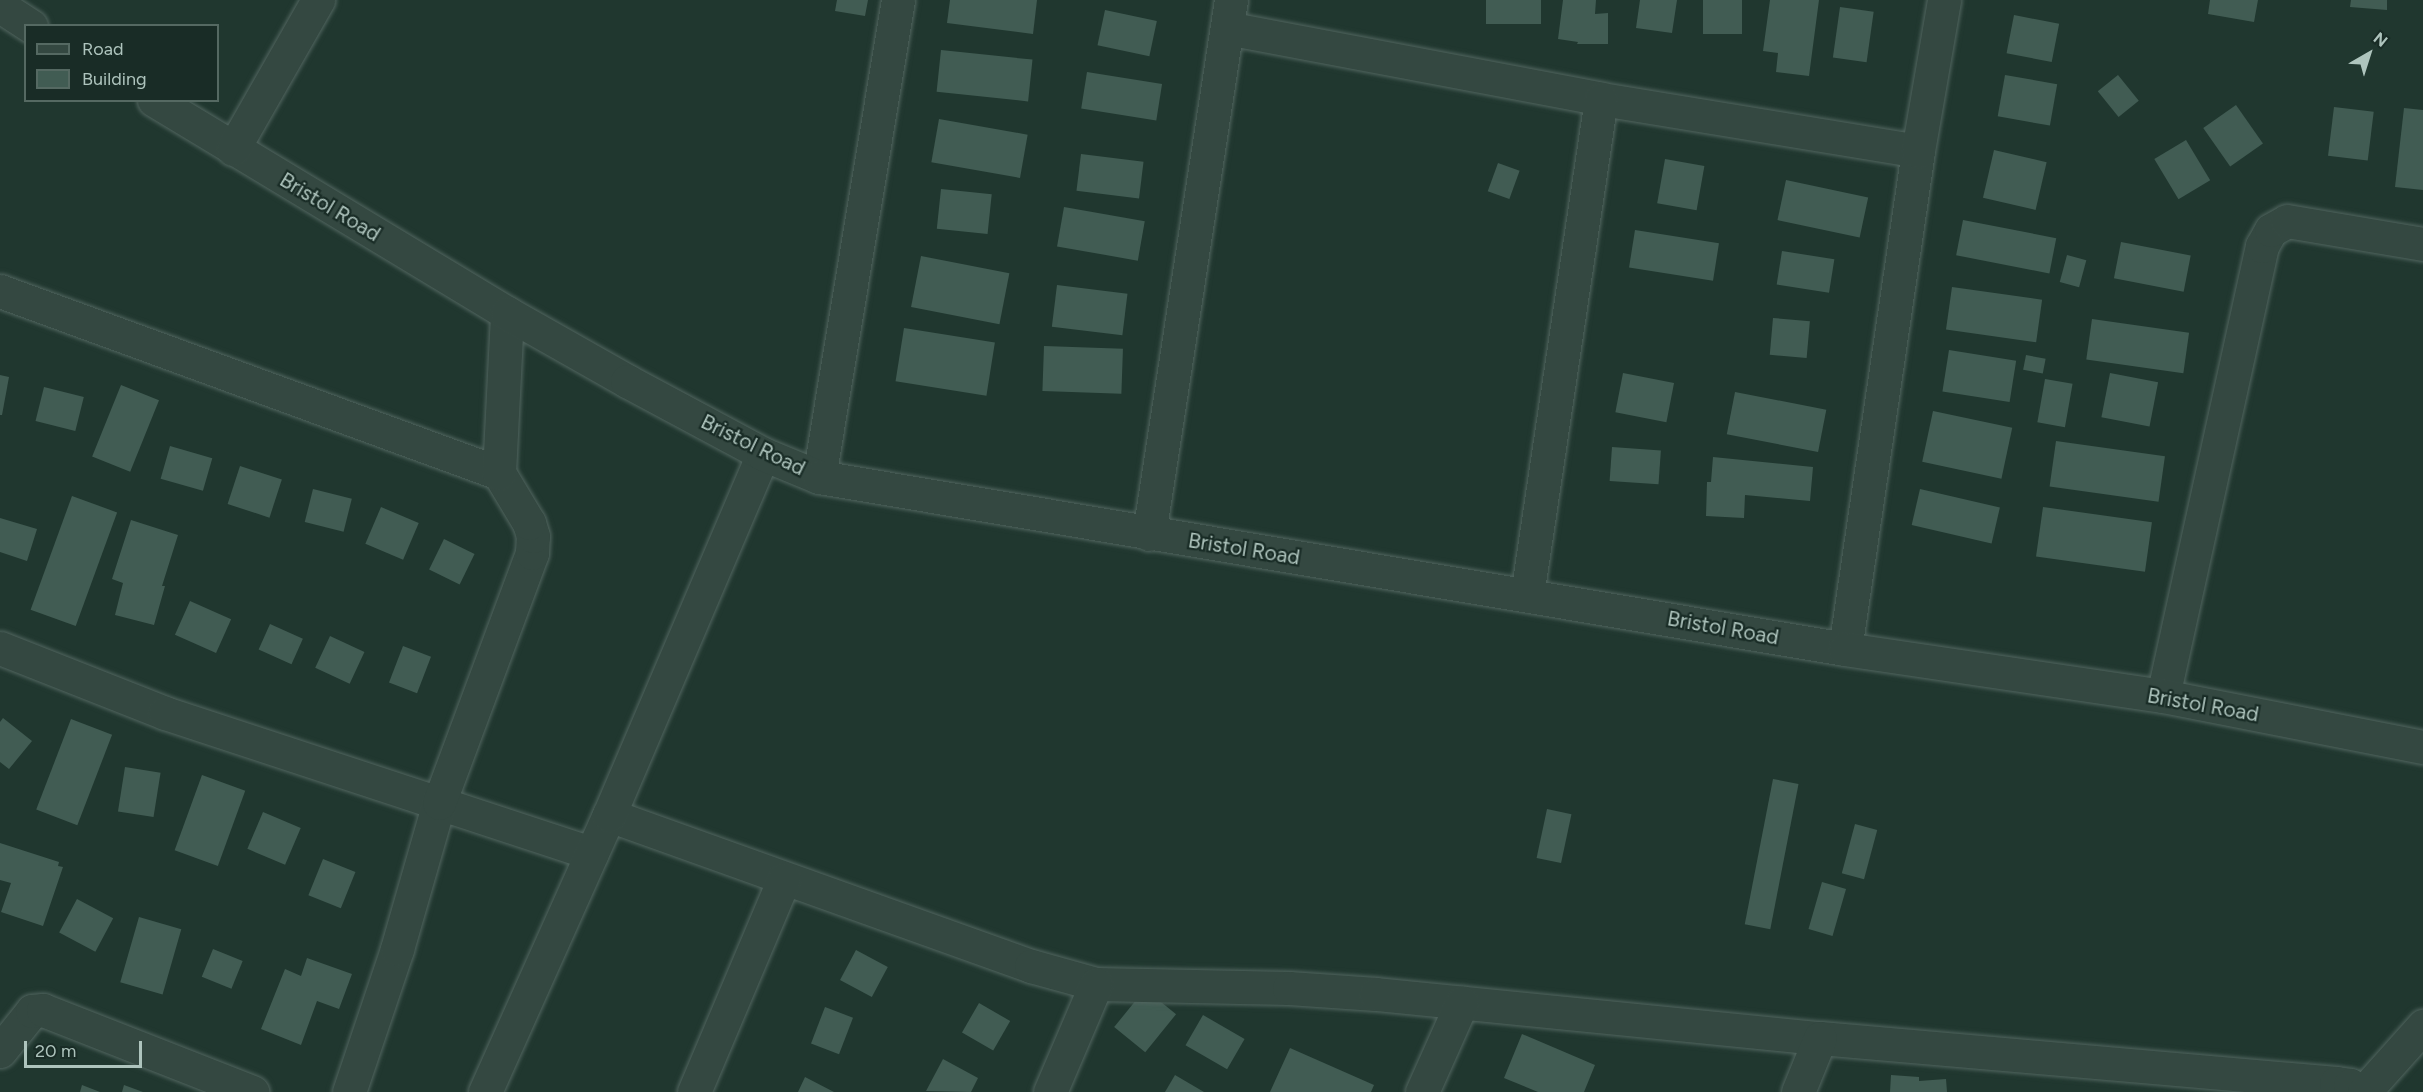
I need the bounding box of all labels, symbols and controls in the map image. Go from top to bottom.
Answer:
legend [24,24,219,102]
north arrow [2339,24,2399,84]
text: N [2370,28,2391,51]
text: Road [82,38,123,60]
text: Building [82,68,147,90]
street label: Bristol Road [275,167,385,247]
street label: Bristol Road [697,409,809,481]
street label: Bristol Road [1186,528,1302,570]
street label: Bristol Road [1665,606,1781,650]
street label: Bristol Road [2145,683,2261,727]
scale bar [27,1029,146,1067]
text: 20 m [35,1040,76,1062]

